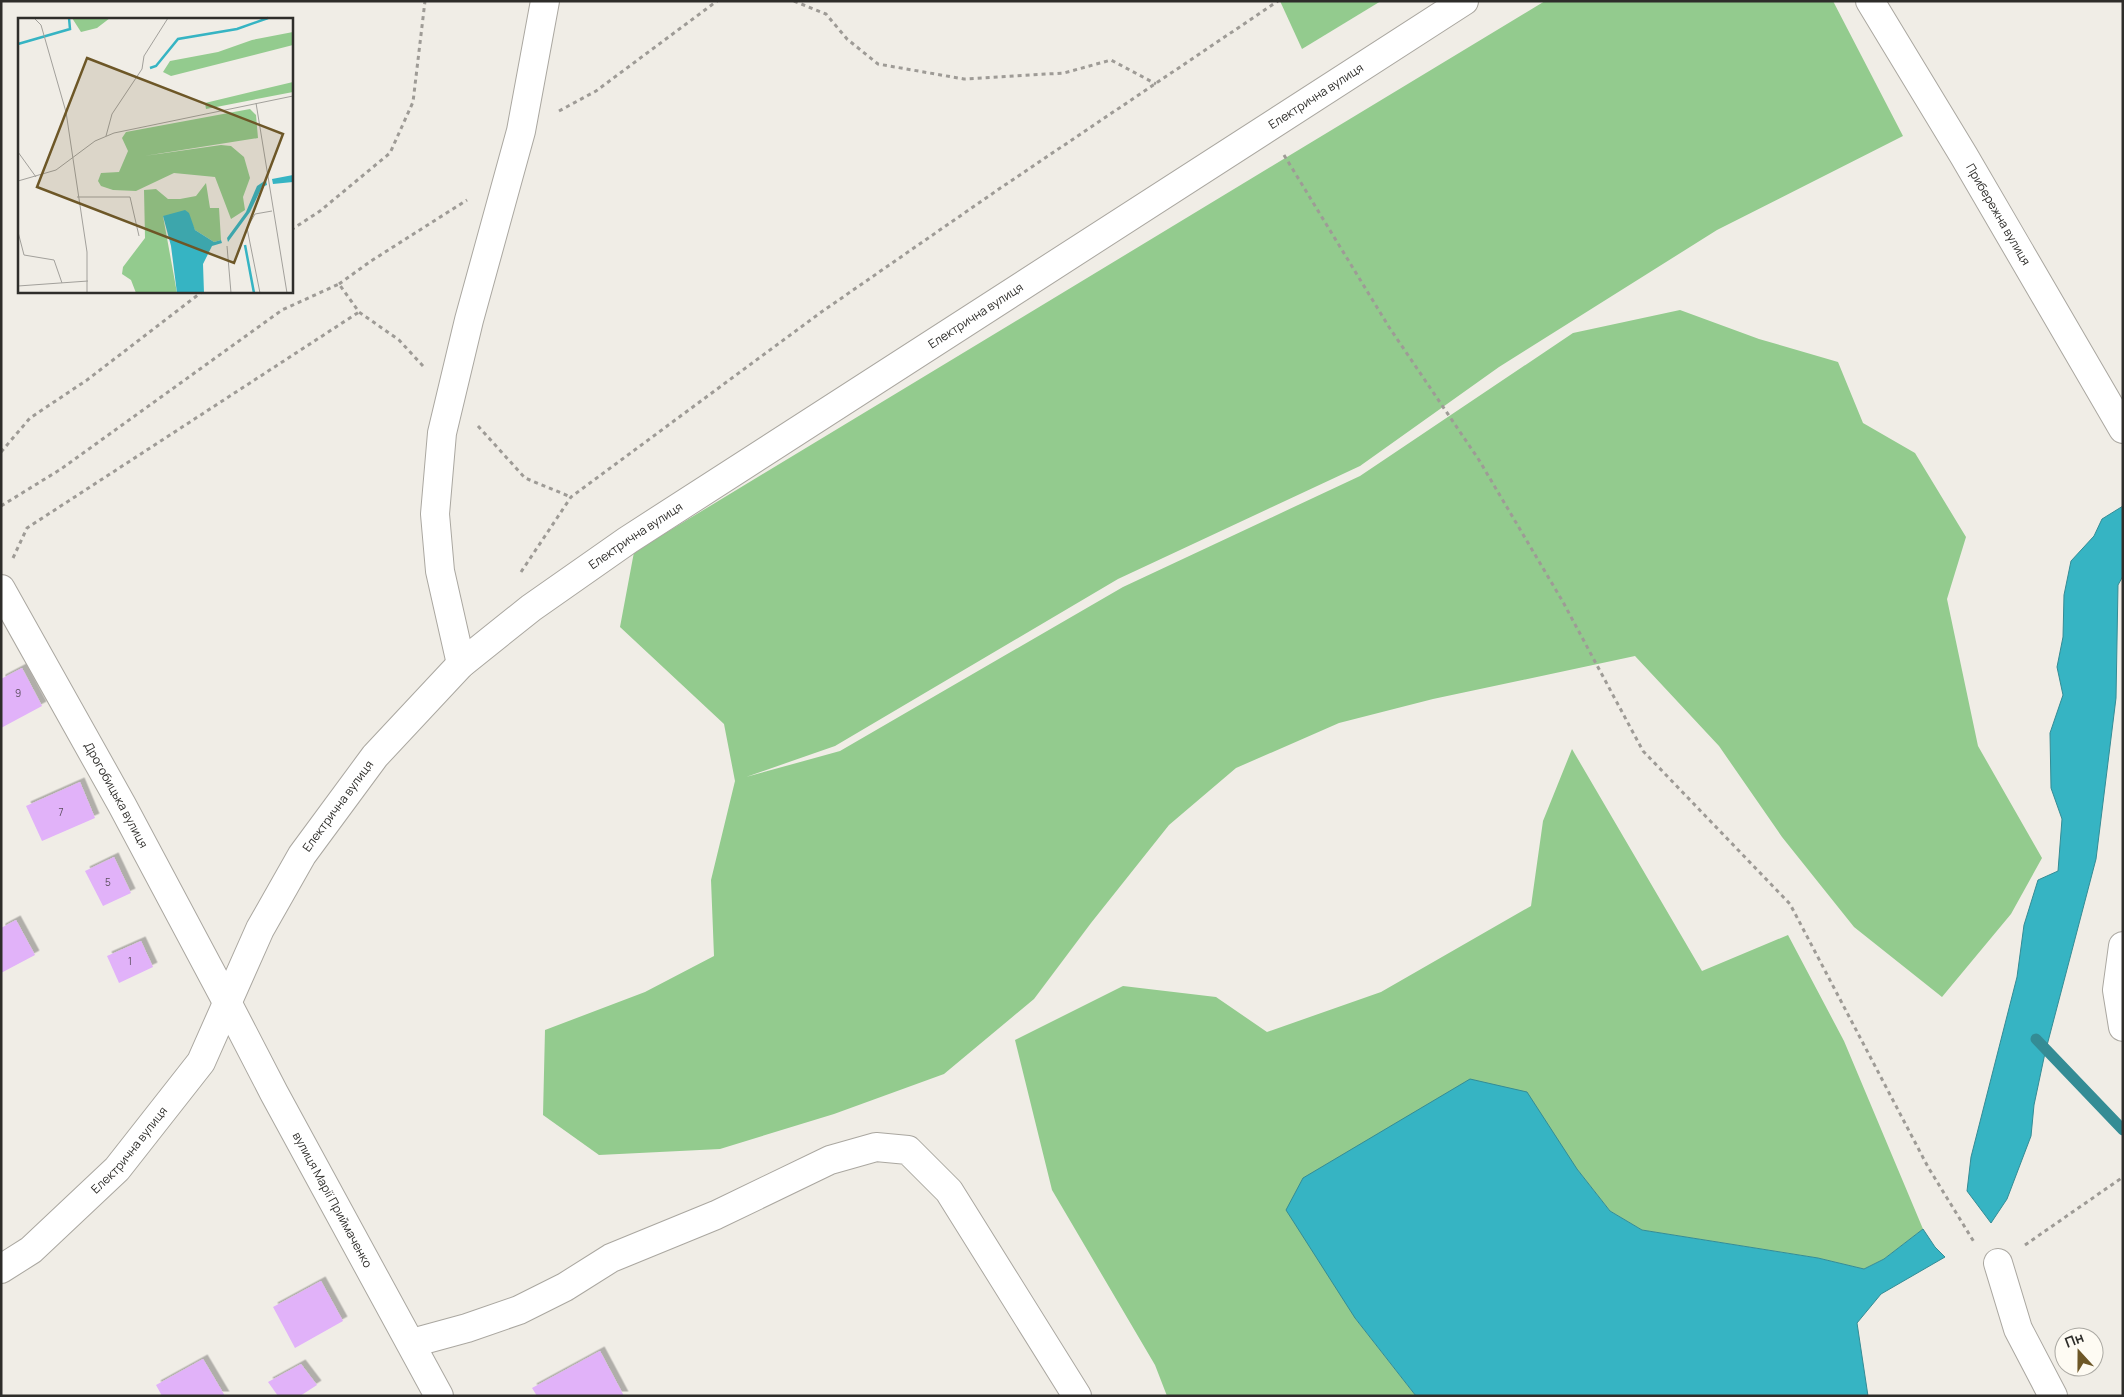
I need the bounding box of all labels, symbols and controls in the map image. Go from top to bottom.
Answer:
inset map [18,18,292,292]
street label: Електрична вулиця [1265,59,1367,133]
street label: Прибережна вулиця [1962,160,2035,268]
street label: Електрична вулиця [925,279,1026,352]
street label: Електрична вулиця [585,498,686,573]
house number: 9 [15,686,21,700]
street label: Дрогобицька вулиця [80,739,152,851]
street label: Електрична вулиця [298,757,377,855]
house number: 7 [58,805,64,819]
house number: 5 [105,875,111,889]
house number: 1 [128,954,132,968]
street label: Електрична вулиця [87,1103,171,1197]
street label: вулиця Марії Приймаченко [289,1129,377,1271]
north arrow [2054,1327,2104,1377]
text: Пн [2062,1327,2086,1352]

